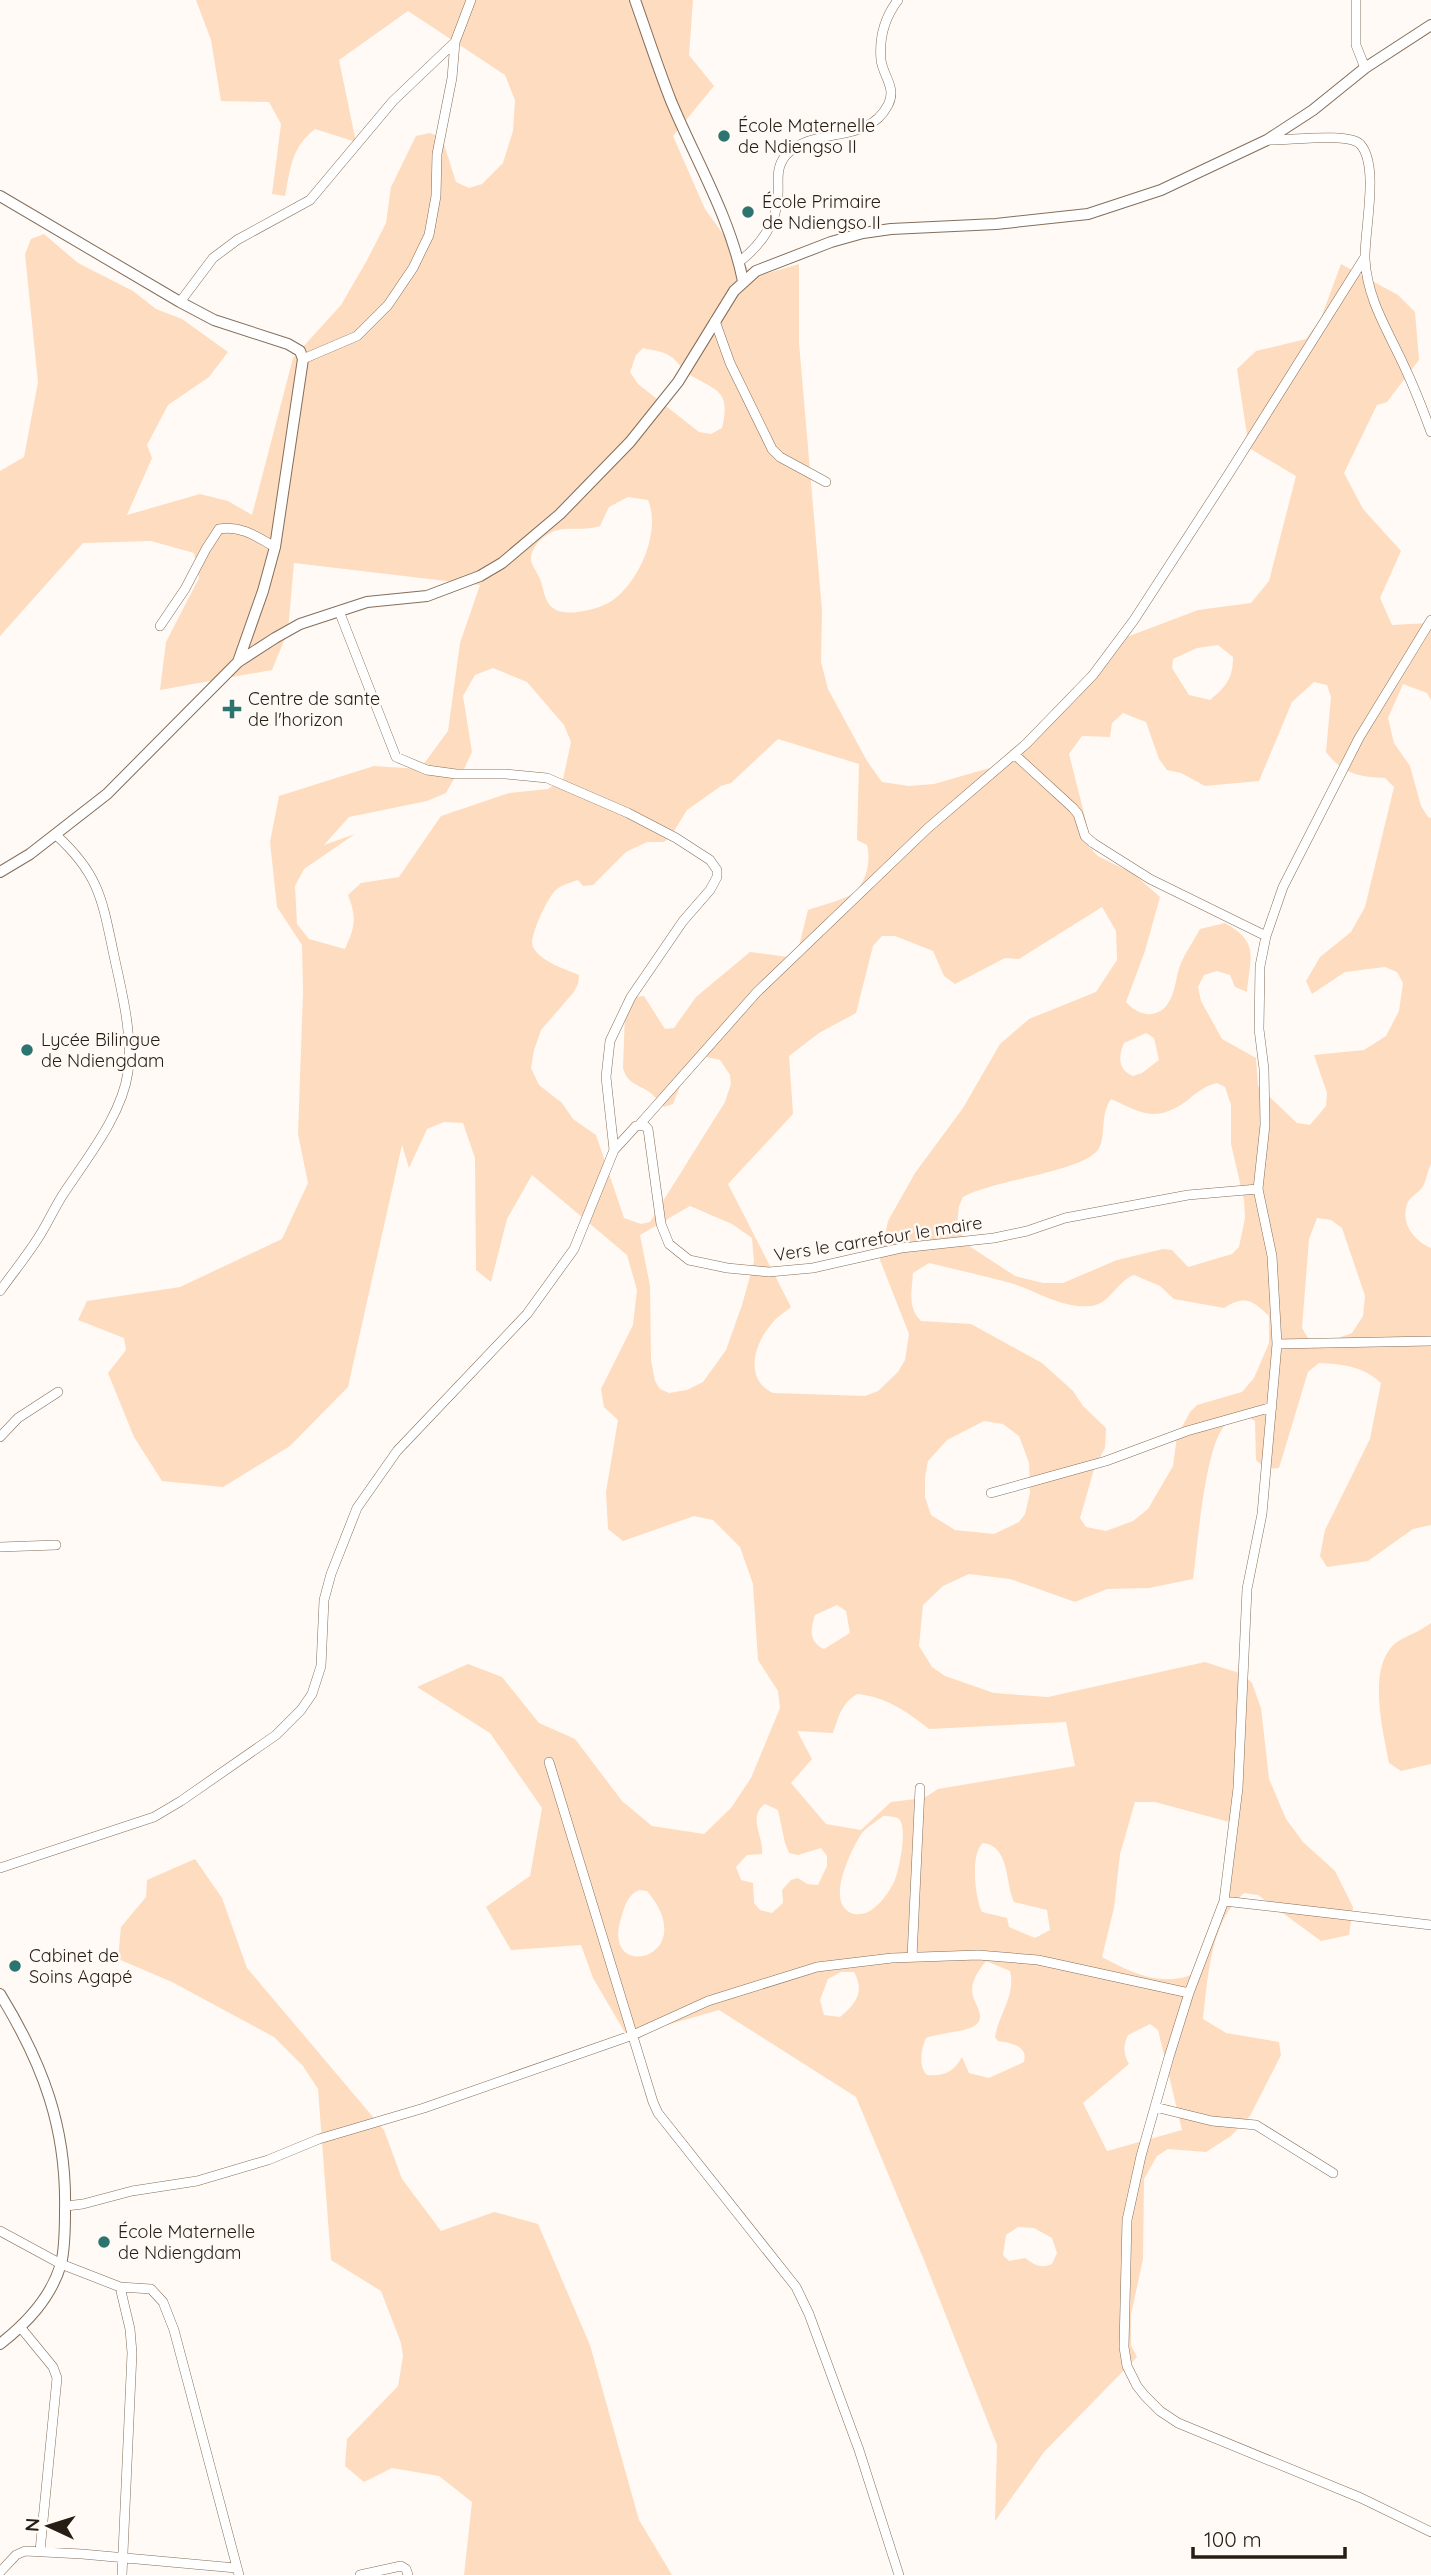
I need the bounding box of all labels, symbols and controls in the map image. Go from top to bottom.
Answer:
place label: École Maternelle de Ndiengso II [738,114,875,158]
marker: École Maternelle de Ndiengso II [716,128,732,144]
place label: École Primaire de Ndiengso II [762,190,881,234]
marker: École Primaire de Ndiengso II [740,204,756,220]
place label: Centre de sante de l'horizon [248,687,380,731]
marker: Centre de sante de l'horizon [222,699,242,719]
place label: Lycée Bilingue de Ndiengdam [41,1028,165,1072]
marker: Lycée Bilingue de Ndiengdam [19,1042,35,1058]
street label: Vers le carrefour le maire [772,1211,984,1266]
place label: Cabinet de Soins Agapé [29,1944,132,1988]
marker: Cabinet de Soins Agapé [7,1958,23,1974]
place label: École Maternelle de Ndiengdam [118,2220,255,2264]
marker: École Maternelle de Ndiengdam [96,2234,112,2250]
north arrow [14,2491,84,2561]
scale bar [1193,2516,1345,2560]
text: N [20,2517,44,2533]
text: 100 m [1204,2526,1262,2552]

